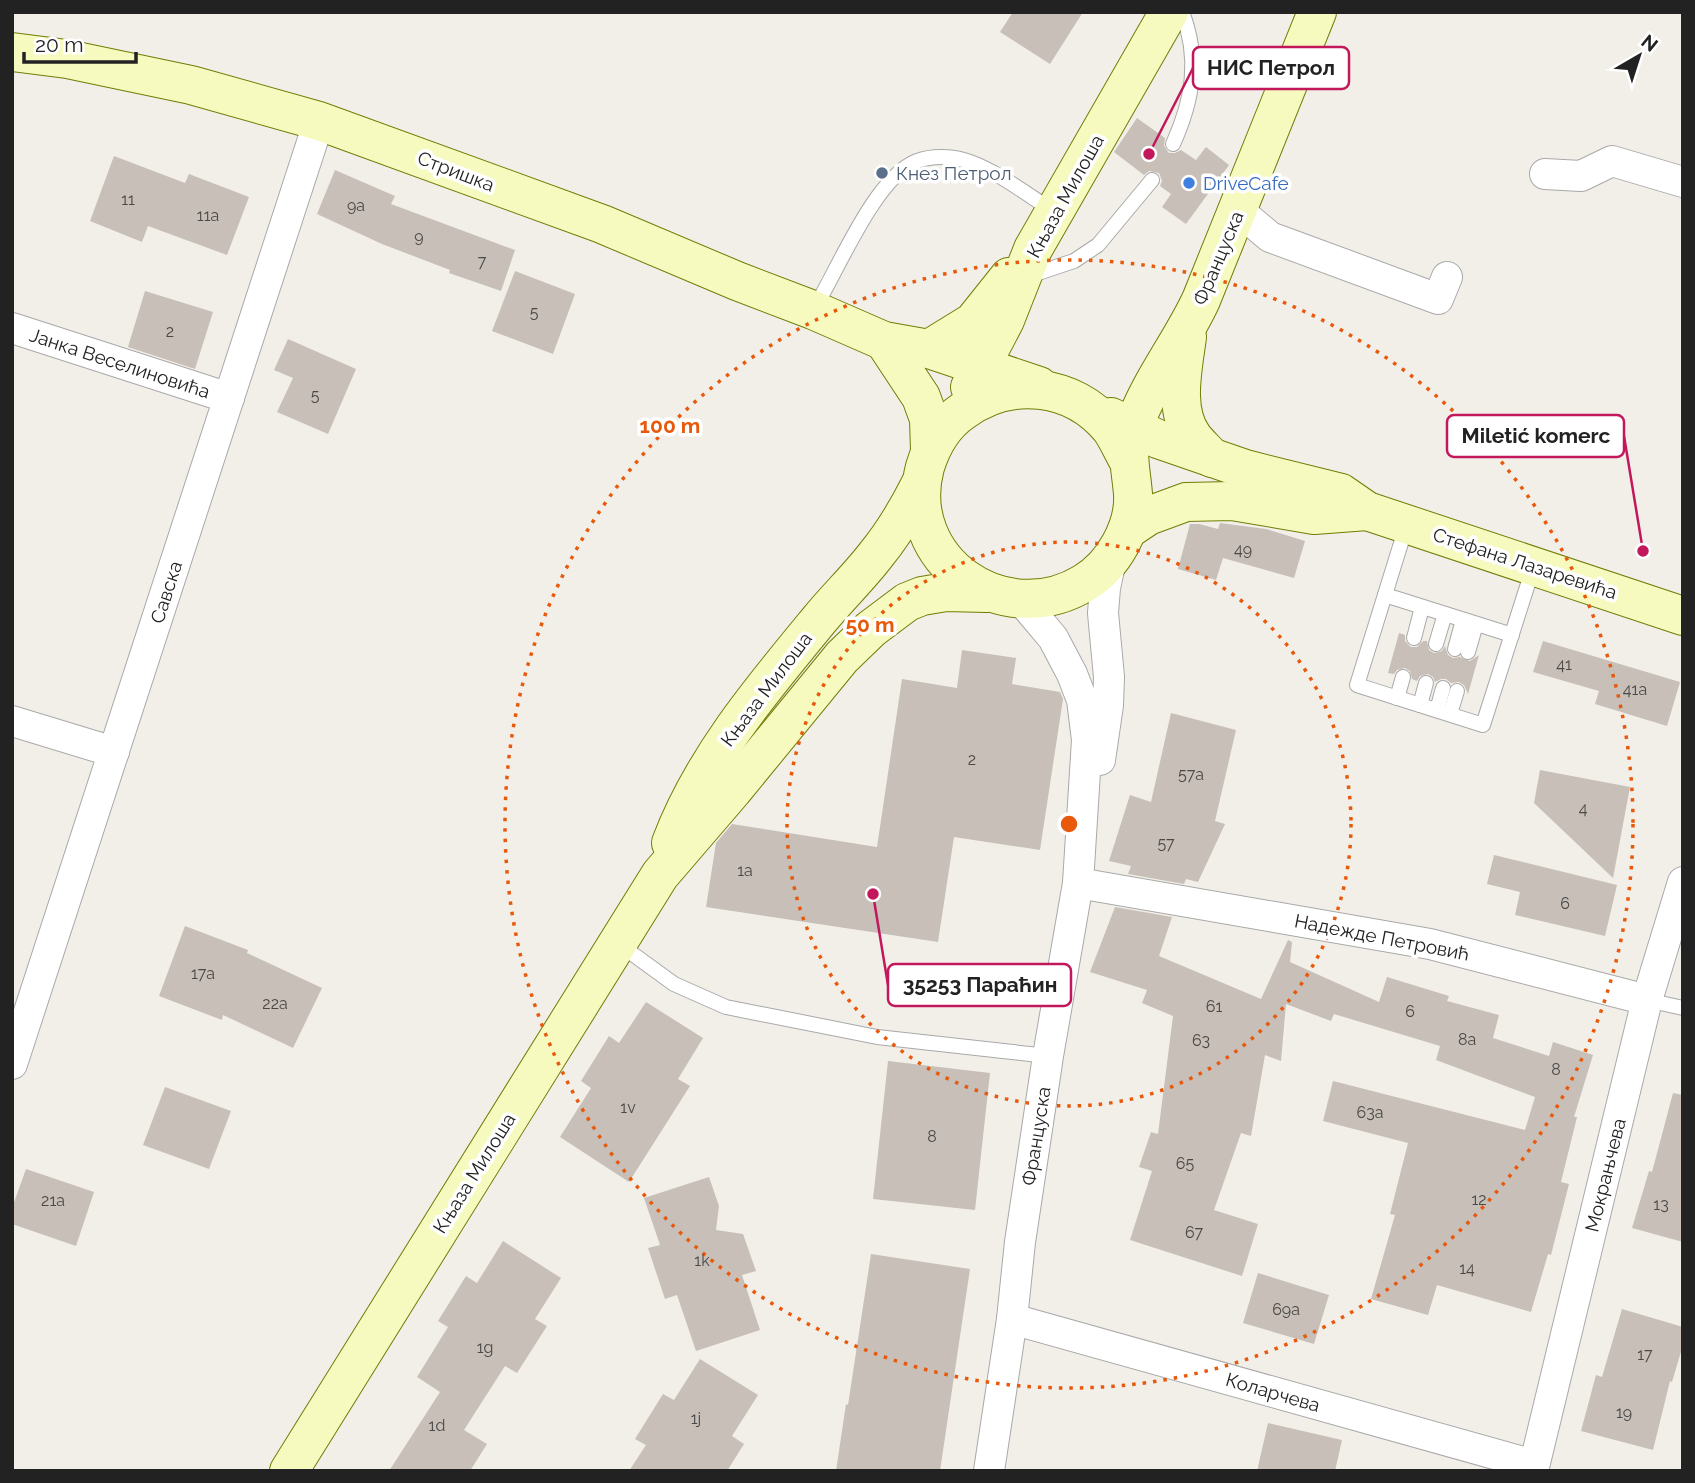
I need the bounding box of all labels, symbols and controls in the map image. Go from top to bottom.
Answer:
scale bar [24,21,136,65]
north arrow [1604,21,1674,91]
text: N [1637,30,1662,56]
text: 20 m [35,32,83,57]
callout: НИС Петрол [1193,47,1349,89]
text: НИС Петрол [1207,55,1335,80]
street label: Књаза Милоша [1022,131,1108,261]
street label: Стришка [414,146,498,196]
place label: Кнез Петрол [896,162,1011,184]
marker: Кнез Петрол [874,165,890,181]
place label: DriveCafe [1203,172,1289,194]
marker: DriveCafe [1181,175,1197,191]
house number: 11 [121,190,135,209]
house number: 9a [347,196,365,215]
house number: 11a [197,206,219,225]
street label: Француска [1188,208,1248,308]
house number: 9 [414,227,424,246]
house number: 7 [478,252,487,271]
house number: 5 [530,303,539,322]
house number: 2 [166,322,174,341]
street label: Јанка Веселиновића [27,323,213,403]
house number: 5 [311,386,320,405]
text: 100 m [640,413,700,438]
callout: Miletić komerc [1447,415,1624,457]
text: Miletić komerc [1462,423,1611,448]
street label: Стефана Лазаревића [1430,523,1620,603]
house number: 49 [1234,540,1252,559]
street label: Савска [146,558,186,626]
text: 50 m [845,612,895,637]
street label: Књаза Милоша [716,628,816,750]
house number: 41 [1556,655,1572,674]
house number: 41a [1623,680,1647,699]
house number: 2 [968,750,976,769]
house number: 57a [1178,765,1204,784]
house number: 4 [1579,799,1588,818]
centre of rings [1057,812,1081,836]
house number: 57 [1157,834,1175,853]
house number: 1a [737,861,753,880]
house number: 6 [1560,894,1570,913]
street label: Надежде Петровић [1293,909,1471,965]
house number: 17a [191,964,215,983]
callout: 35253 Параћин [888,964,1071,1006]
text: 35253 Параћин [903,972,1057,997]
house number: 22a [262,994,288,1013]
house number: 61 [1206,997,1222,1016]
house number: 6 [1405,1002,1415,1021]
house number: 8a [1458,1030,1476,1049]
house number: 63 [1192,1031,1210,1050]
house number: 8 [1551,1060,1561,1079]
street label: Француска [1017,1085,1055,1187]
house number: 1v [620,1098,636,1117]
house number: 63a [1357,1103,1383,1122]
street label: Књаза Милоша [428,1109,520,1237]
street label: Мокрањчева [1580,1116,1630,1234]
house number: 8 [927,1127,937,1146]
house number: 65 [1176,1154,1194,1173]
house number: 12 [1471,1190,1487,1209]
house number: 21a [41,1191,65,1210]
house number: 13 [1653,1195,1669,1214]
house number: 67 [1185,1223,1204,1242]
house number: 1k [694,1251,710,1270]
house number: 14 [1459,1259,1475,1278]
house number: 69a [1272,1300,1300,1319]
house number: 1g [477,1338,493,1357]
house number: 17 [1637,1345,1653,1364]
street label: Коларчева [1223,1368,1323,1416]
house number: 19 [1616,1403,1632,1422]
house number: 1j [691,1409,701,1428]
house number: 1d [429,1416,445,1435]

